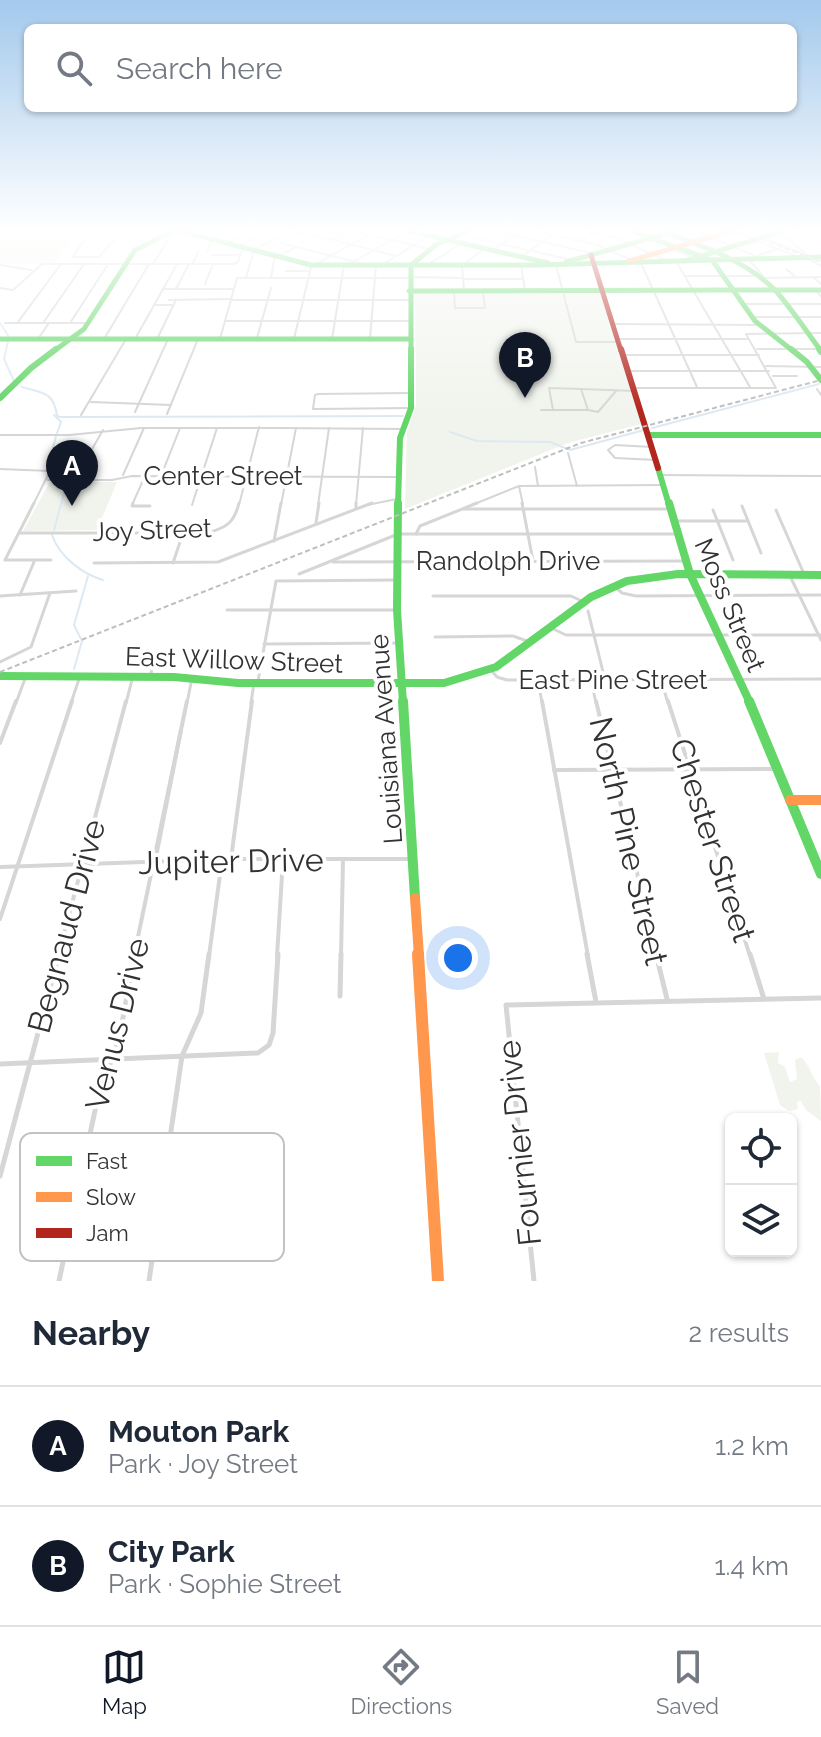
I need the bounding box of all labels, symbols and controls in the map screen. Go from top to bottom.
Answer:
search box [24,24,797,112]
icon: search [52,46,96,90]
text: Search here [116,51,283,86]
pin: B [499,332,551,398]
pin: A [46,440,98,506]
street label: Center Street [143,461,303,491]
street label: Joy Street [92,513,212,547]
street label: Moss Street [688,534,772,676]
street label: Randolph Drive [416,546,600,576]
street label: Louisiana Avenue [364,633,408,845]
street label: East Willow Street [125,641,344,679]
street label: East Pine Street [519,665,708,695]
street label: North Pine Street [582,713,676,969]
street label: Chester Street [663,734,763,947]
street label: Begnaud Drive [20,815,112,1037]
street label: Jupiter Drive [138,841,324,881]
street label: Venus Drive [78,934,156,1114]
your location [438,938,478,978]
street label: Fournier Drive [490,1038,548,1248]
map controls [725,1113,797,1257]
button: locate [725,1113,797,1185]
legend [20,1133,284,1261]
text: Fast [86,1148,128,1174]
text: Slow [86,1184,136,1210]
button: layers [725,1185,797,1257]
text: Jam [86,1220,129,1246]
text: Nearby [32,1313,150,1353]
text: 2 results [689,1318,789,1348]
text: Mouton Park [108,1414,289,1449]
text: A [49,1431,67,1461]
text: 1.2 km [715,1431,789,1461]
text: Park · Joy Street [108,1449,298,1479]
text: City Park [108,1534,235,1569]
text: B [49,1551,67,1581]
text: 1.4 km [714,1551,789,1581]
text: Park · Sophie Street [108,1569,341,1599]
tab: Map [102,1645,147,1719]
tab: Directions [351,1645,452,1719]
tab: Saved [656,1645,719,1719]

